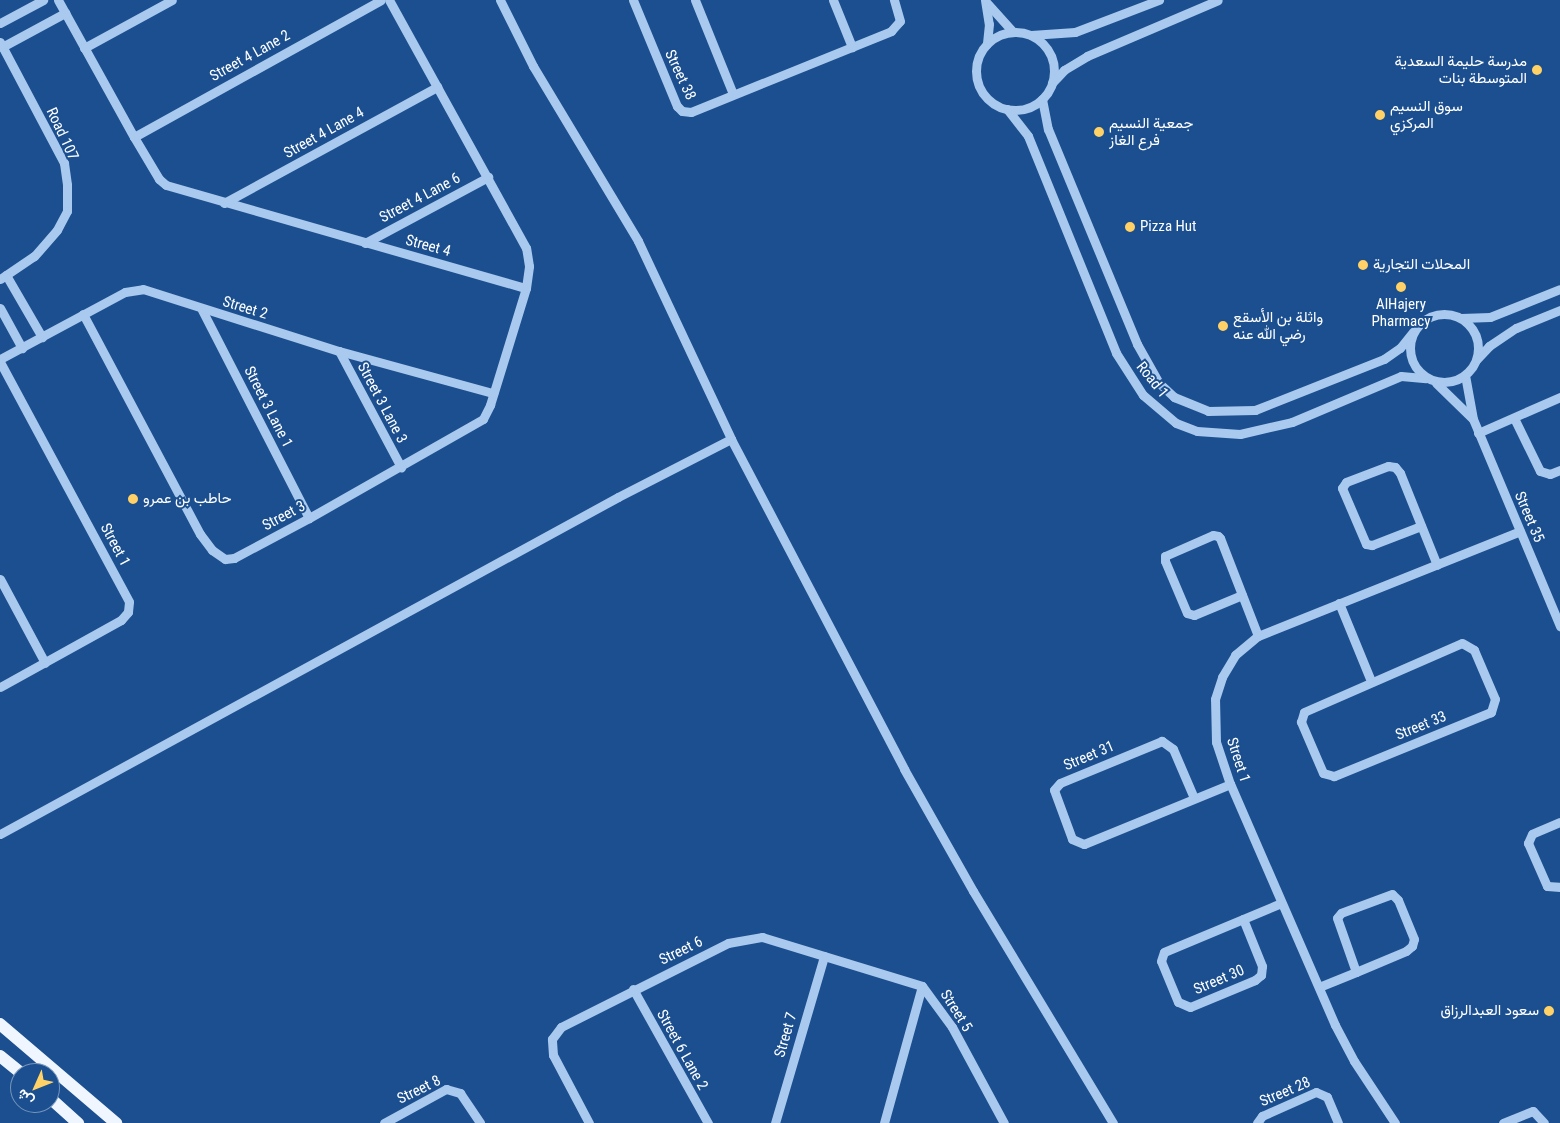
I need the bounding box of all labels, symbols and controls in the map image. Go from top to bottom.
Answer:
street label: Street 4 Lane 2 [207,27,293,85]
street label: Street 38 [661,47,699,103]
place label: مدرسة حليمة السعدية المتوسطة بنات [1394,52,1527,87]
marker: مدرسة حليمة السعدية المتوسطة بنات [1531,64,1543,76]
place label: سوق النسيم المركزي [1390,97,1463,132]
street label: Street 4 Lane 4 [281,104,367,162]
street label: Road 107 [42,105,82,163]
marker: سوق النسيم المركزي [1374,109,1386,121]
place label: جمعية النسيم فرع الغاز [1109,114,1193,149]
marker: جمعية النسيم فرع الغاز [1093,126,1105,138]
street label: Street 4 Lane 6 [377,169,463,227]
place label: Pizza Hut [1140,218,1197,236]
marker: Pizza Hut [1124,221,1136,233]
street label: Street 4 [403,231,453,261]
place label: المحلات التجارية [1373,256,1470,274]
marker: المحلات التجارية [1357,259,1369,271]
marker: AlHajery Pharmacy [1395,281,1407,293]
street label: Street 2 [220,293,270,323]
place label: AlHajery Pharmacy [1372,295,1430,330]
place label: واثلة بن الأسقع رضي الله عنه [1233,308,1323,343]
marker: واثلة بن الأسقع رضي الله عنه [1217,320,1229,332]
street label: Road 1 [1132,358,1172,402]
street label: Street 3 Lane 3 [353,360,411,446]
street label: Street 3 Lane 1 [240,363,296,451]
street label: Street 35 [1510,489,1548,545]
place label: حاطب بن عمرو [143,490,231,508]
marker: حاطب بن عمرو [127,493,139,505]
street label: Street 3 [259,497,309,535]
street label: Street 1 [96,520,134,570]
street label: Street 33 [1393,708,1449,744]
street label: Street 1 [1222,735,1254,785]
street label: Street 31 [1061,737,1117,775]
street label: Street 6 [656,933,706,969]
street label: Street 30 [1191,961,1247,999]
street label: Street 5 [936,987,976,1035]
place label: سعود العبدالرزاق [1440,1002,1539,1020]
marker: سعود العبدالرزاق [1543,1005,1555,1017]
street label: Street 6 Lane 2 [653,1007,711,1093]
street label: Street 7 [771,1010,801,1060]
north arrow [10,1063,60,1113]
street label: Street 8 [394,1072,444,1108]
street label: Street 28 [1257,1073,1313,1111]
text: ش [13,1086,37,1109]

